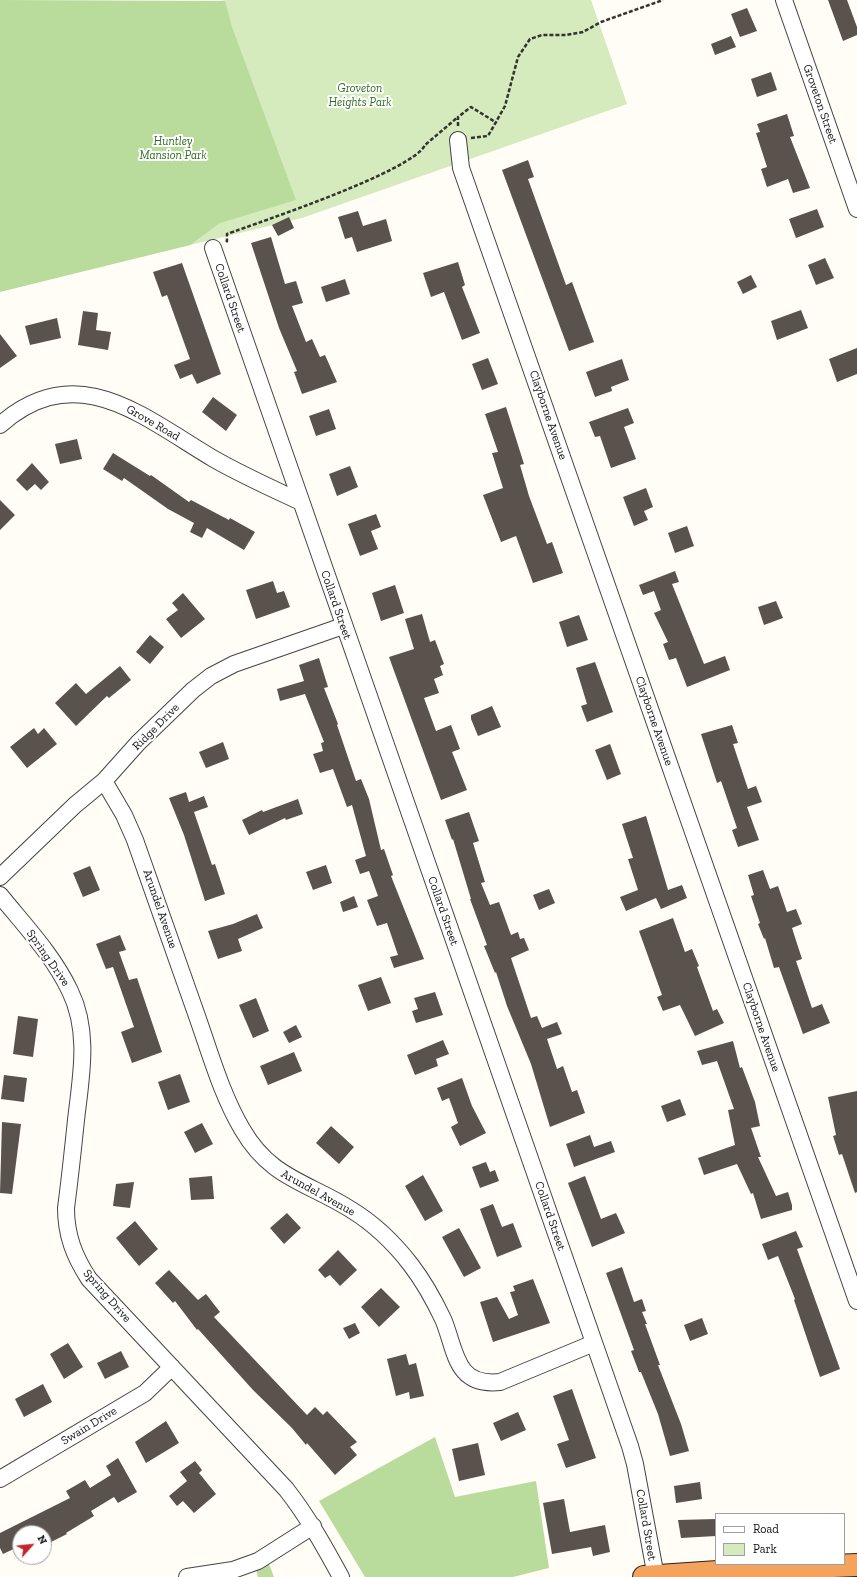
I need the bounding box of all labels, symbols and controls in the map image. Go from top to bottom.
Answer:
street label: Groveton Street [800,63,840,145]
park label: Groveton Heights Park [329,82,391,110]
park label: Huntley Mansion Park [139,135,207,163]
street label: Collard Street [211,262,249,334]
street label: Clayborne Avenue [526,368,570,462]
street label: Grove Road [124,402,182,444]
street label: Collard Street [317,569,355,641]
street label: Clayborne Avenue [632,674,676,768]
street label: Ridge Drive [130,701,182,753]
street label: Arundel Avenue [140,868,180,950]
street label: Collard Street [424,875,462,947]
street label: Spring Drive [23,927,73,989]
street label: Clayborne Avenue [739,980,783,1074]
street label: Arundel Avenue [278,1167,358,1219]
street label: Collard Street [531,1180,569,1252]
street label: Spring Drive [80,1266,134,1326]
street label: Swain Drive [58,1404,120,1448]
street label: Collard Street [633,1488,659,1562]
legend [715,1513,845,1565]
text: Road [753,1522,779,1536]
north arrow [12,1525,52,1565]
text: N [35,1533,50,1546]
text: Park [753,1542,777,1556]

